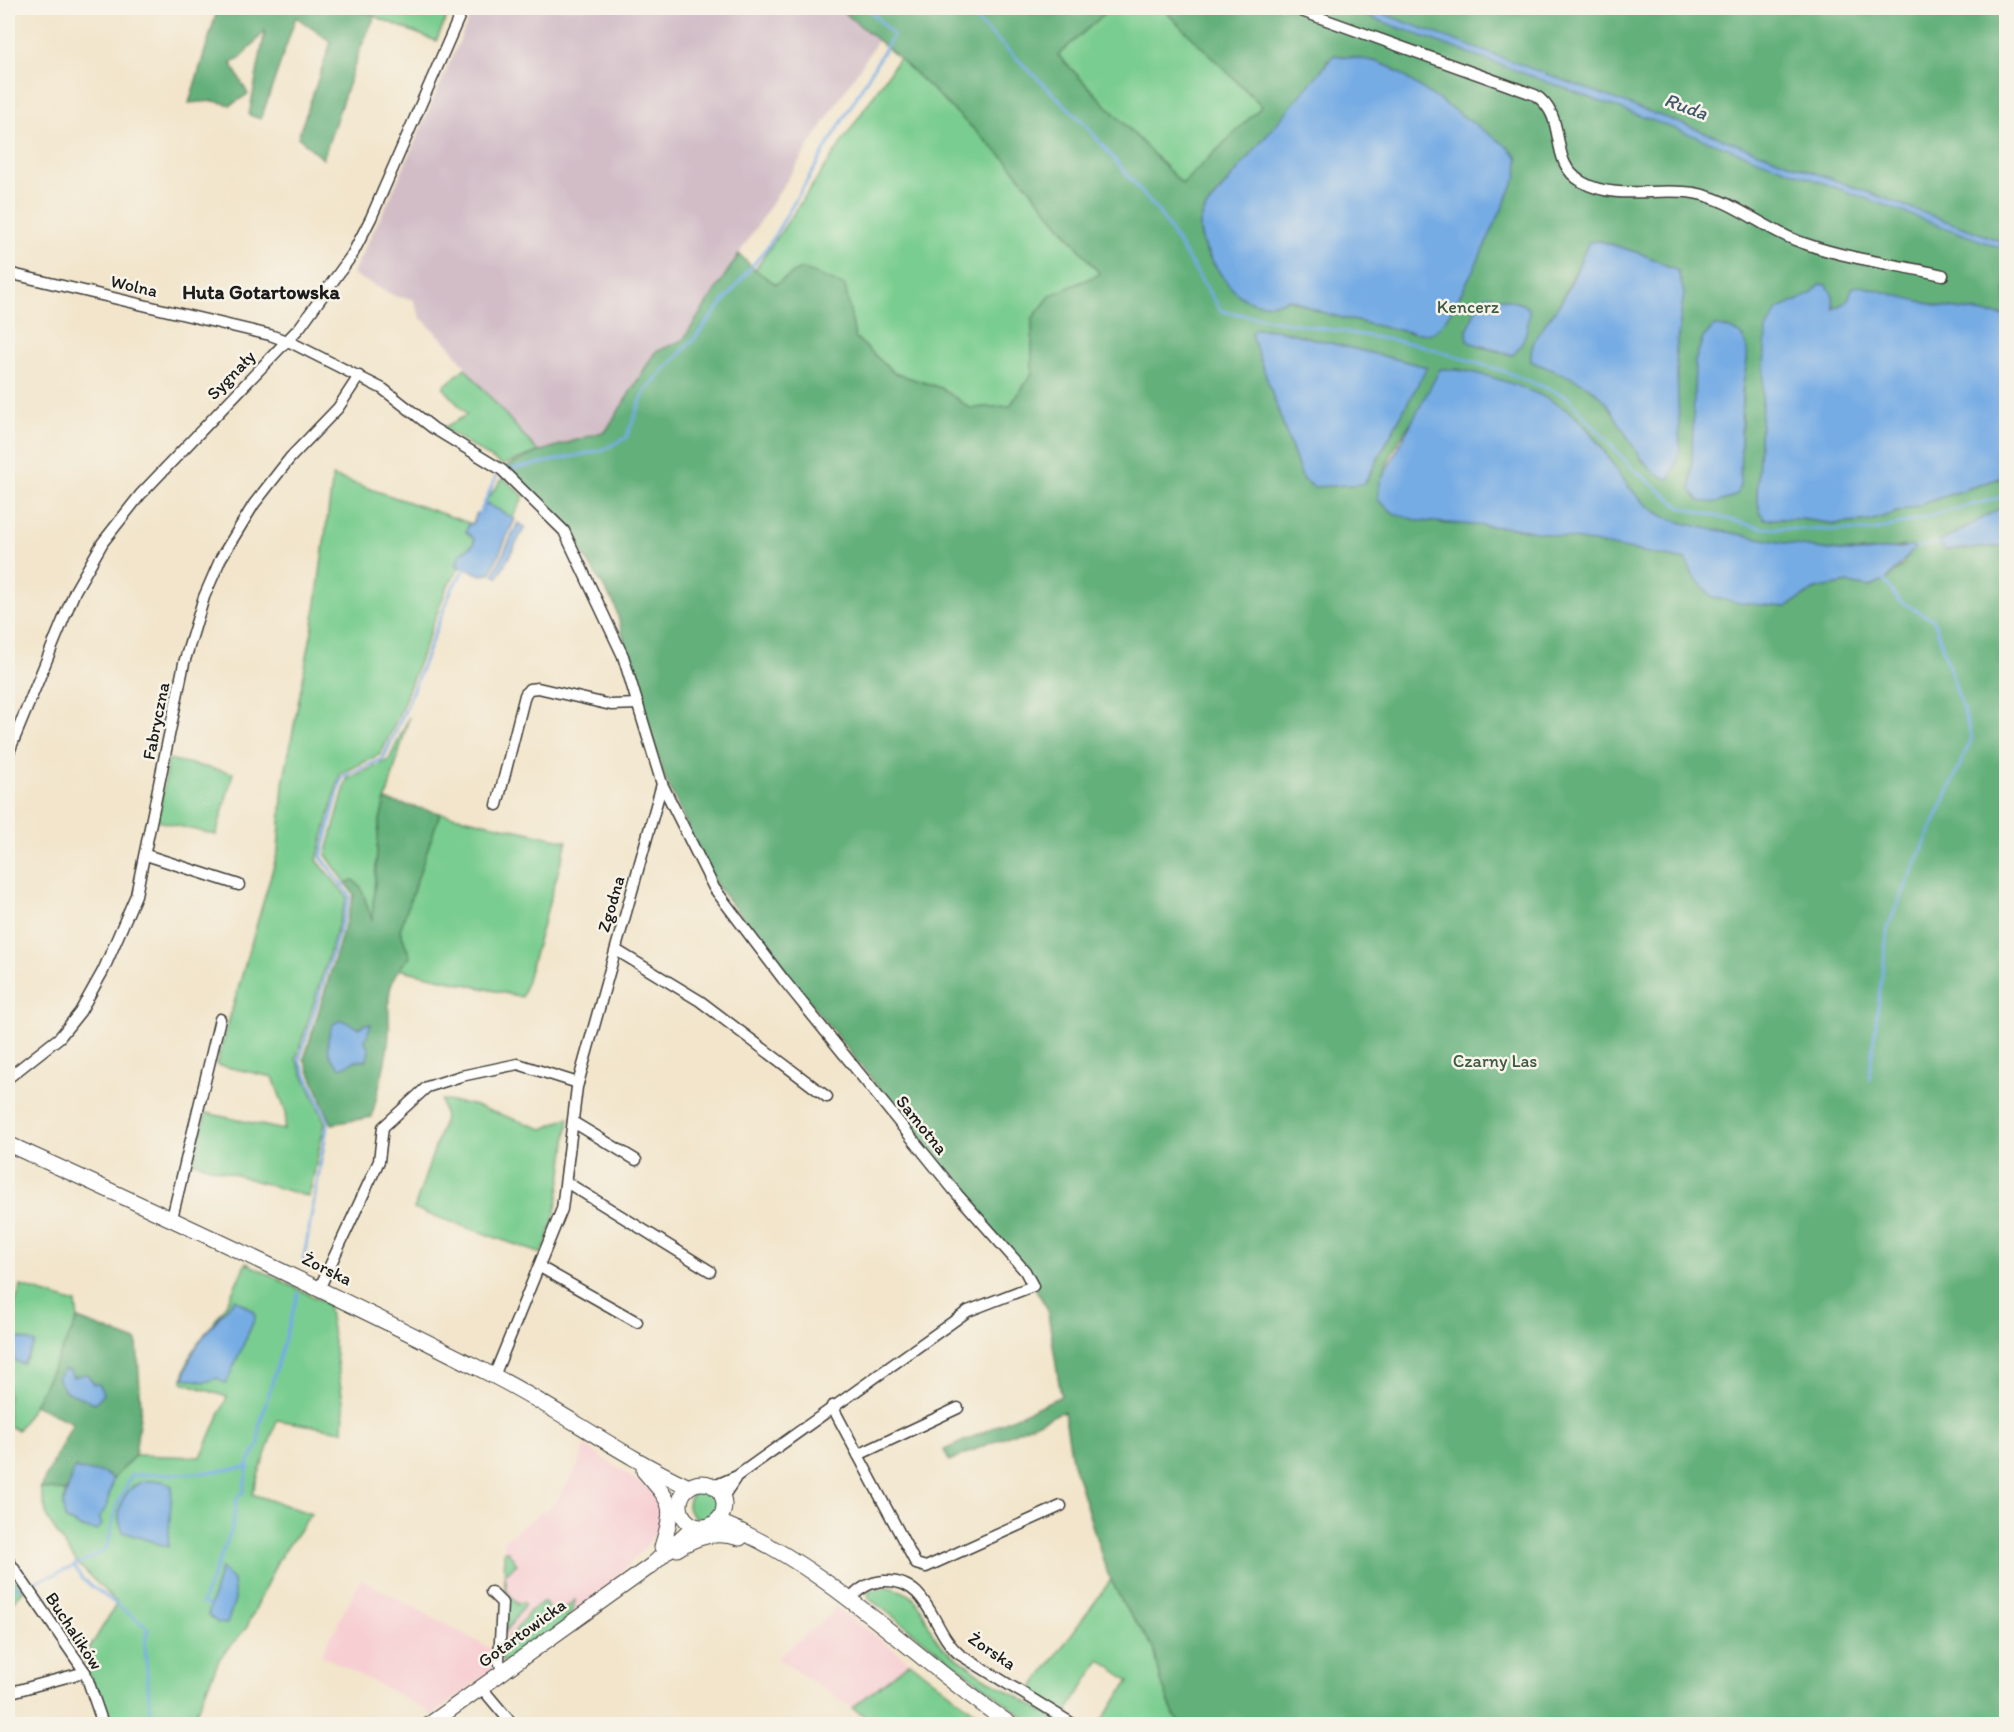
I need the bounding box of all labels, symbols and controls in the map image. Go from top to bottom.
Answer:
water label: Ruda [1661,87,1712,125]
street label: Wolna [108,270,160,302]
district label: Huta Gotartowska [182,280,340,304]
park label: Kencerz [1437,296,1500,318]
street label: Sygnały [202,345,260,405]
street label: Fabryczna [138,680,174,762]
street label: Zgodna [593,873,630,935]
park label: Czarny Las [1453,1050,1537,1072]
street label: Samotna [891,1091,953,1160]
street label: Żorska [298,1248,356,1291]
street label: Buchalików [41,1588,107,1674]
street label: Gotartowicka [474,1594,570,1672]
street label: Żorska [964,1627,1020,1675]

